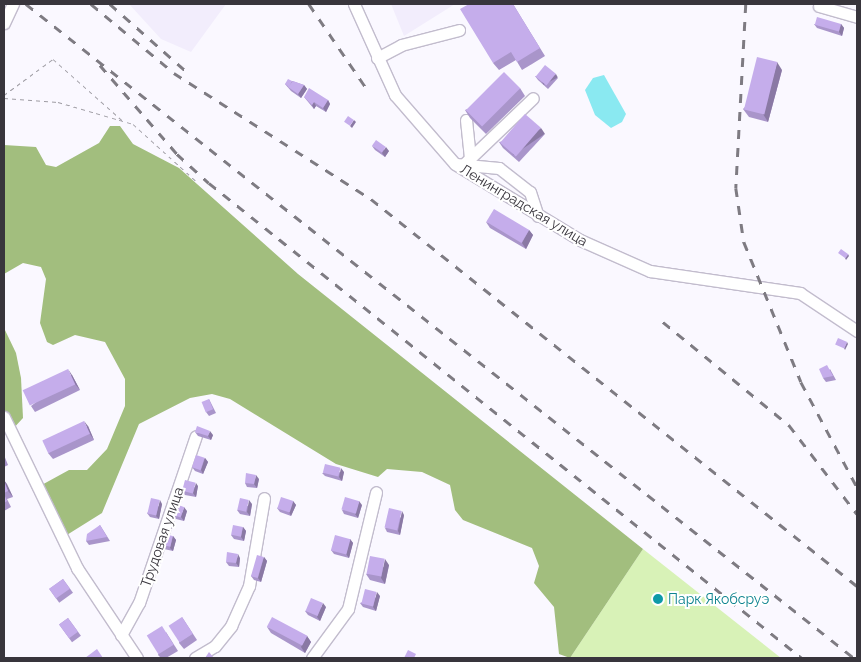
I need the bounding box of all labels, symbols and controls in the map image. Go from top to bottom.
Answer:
street label: Ленинградская улица [457,160,591,250]
street label: Трудовая улица [137,485,187,589]
place label: Парк Якобсруэ [668,591,769,607]
marker: Парк Якобсруэ [652,593,664,605]

